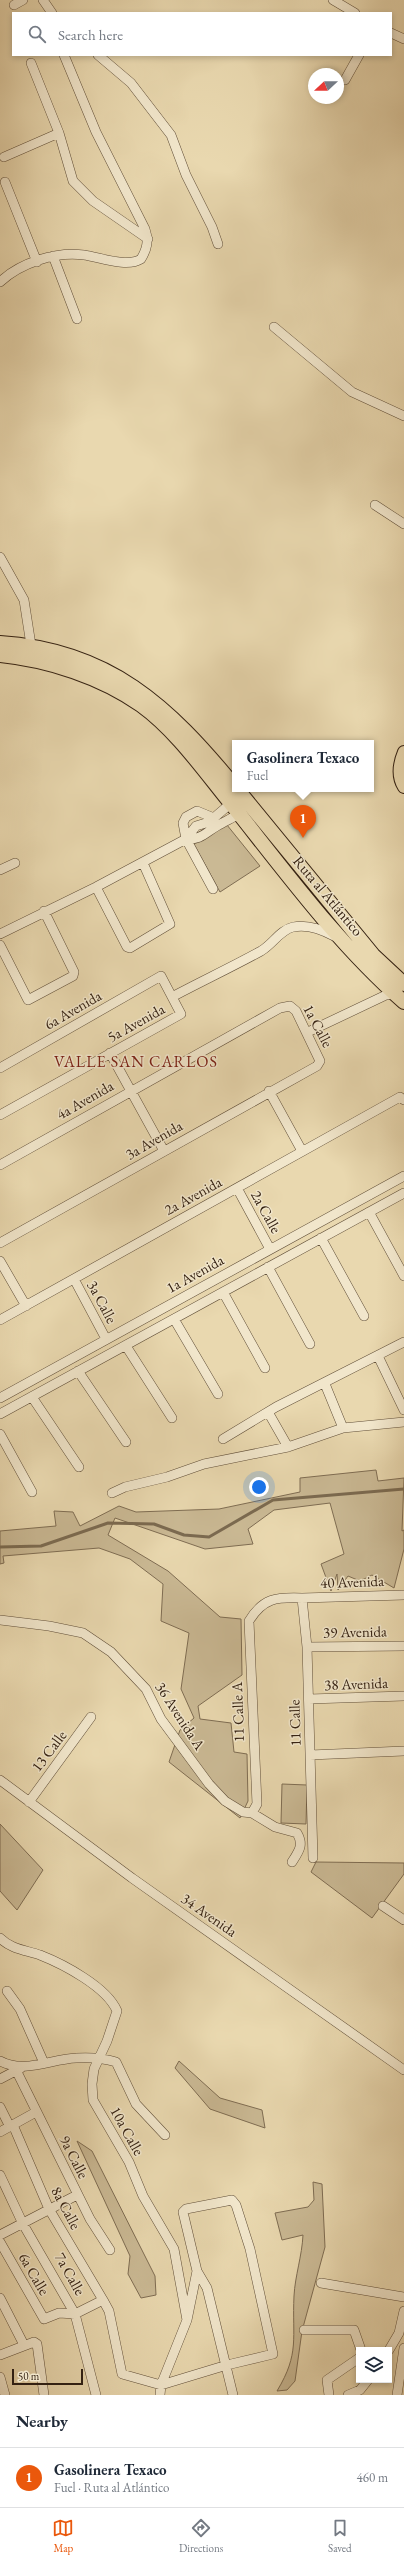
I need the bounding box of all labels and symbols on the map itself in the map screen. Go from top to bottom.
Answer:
north arrow [308,68,344,104]
pin: 1 [290,805,316,838]
street label: Ruta al Atlántico [289,852,368,940]
street label: 6a Avenida [41,986,105,1033]
street label: 5a Avenida [104,999,168,1046]
street label: 1a Calle [299,1001,338,1051]
district label: VALLE SAN CARLOS [54,1051,218,1072]
street label: 4a Avenida [53,1076,117,1123]
street label: 3a Avenida [122,1116,186,1163]
street label: 2a Avenida [161,1172,225,1219]
street label: 2a Calle [247,1187,286,1237]
street label: 1a Avenida [163,1250,227,1297]
street label: 3a Calle [83,1277,122,1327]
your location [249,1477,269,1497]
street label: 40 Avenida [320,1571,384,1592]
street label: 39 Avenida [323,1621,387,1642]
street label: 38 Avenida [324,1673,388,1694]
street label: 36 Avenida A [151,1678,210,1754]
street label: 11 Calle A [227,1681,248,1743]
street label: 11 Calle [284,1699,305,1747]
street label: 13 Calle [27,1726,70,1775]
street label: 34 Avenida [178,1888,241,1941]
street label: 10a Calle [106,2103,149,2159]
street label: 9a Calle [56,2132,93,2182]
street label: 8a Calle [47,2183,86,2233]
street label: 6a Calle [15,2249,54,2298]
street label: 7a Calle [51,2249,90,2299]
scale bar [12,2367,83,2386]

